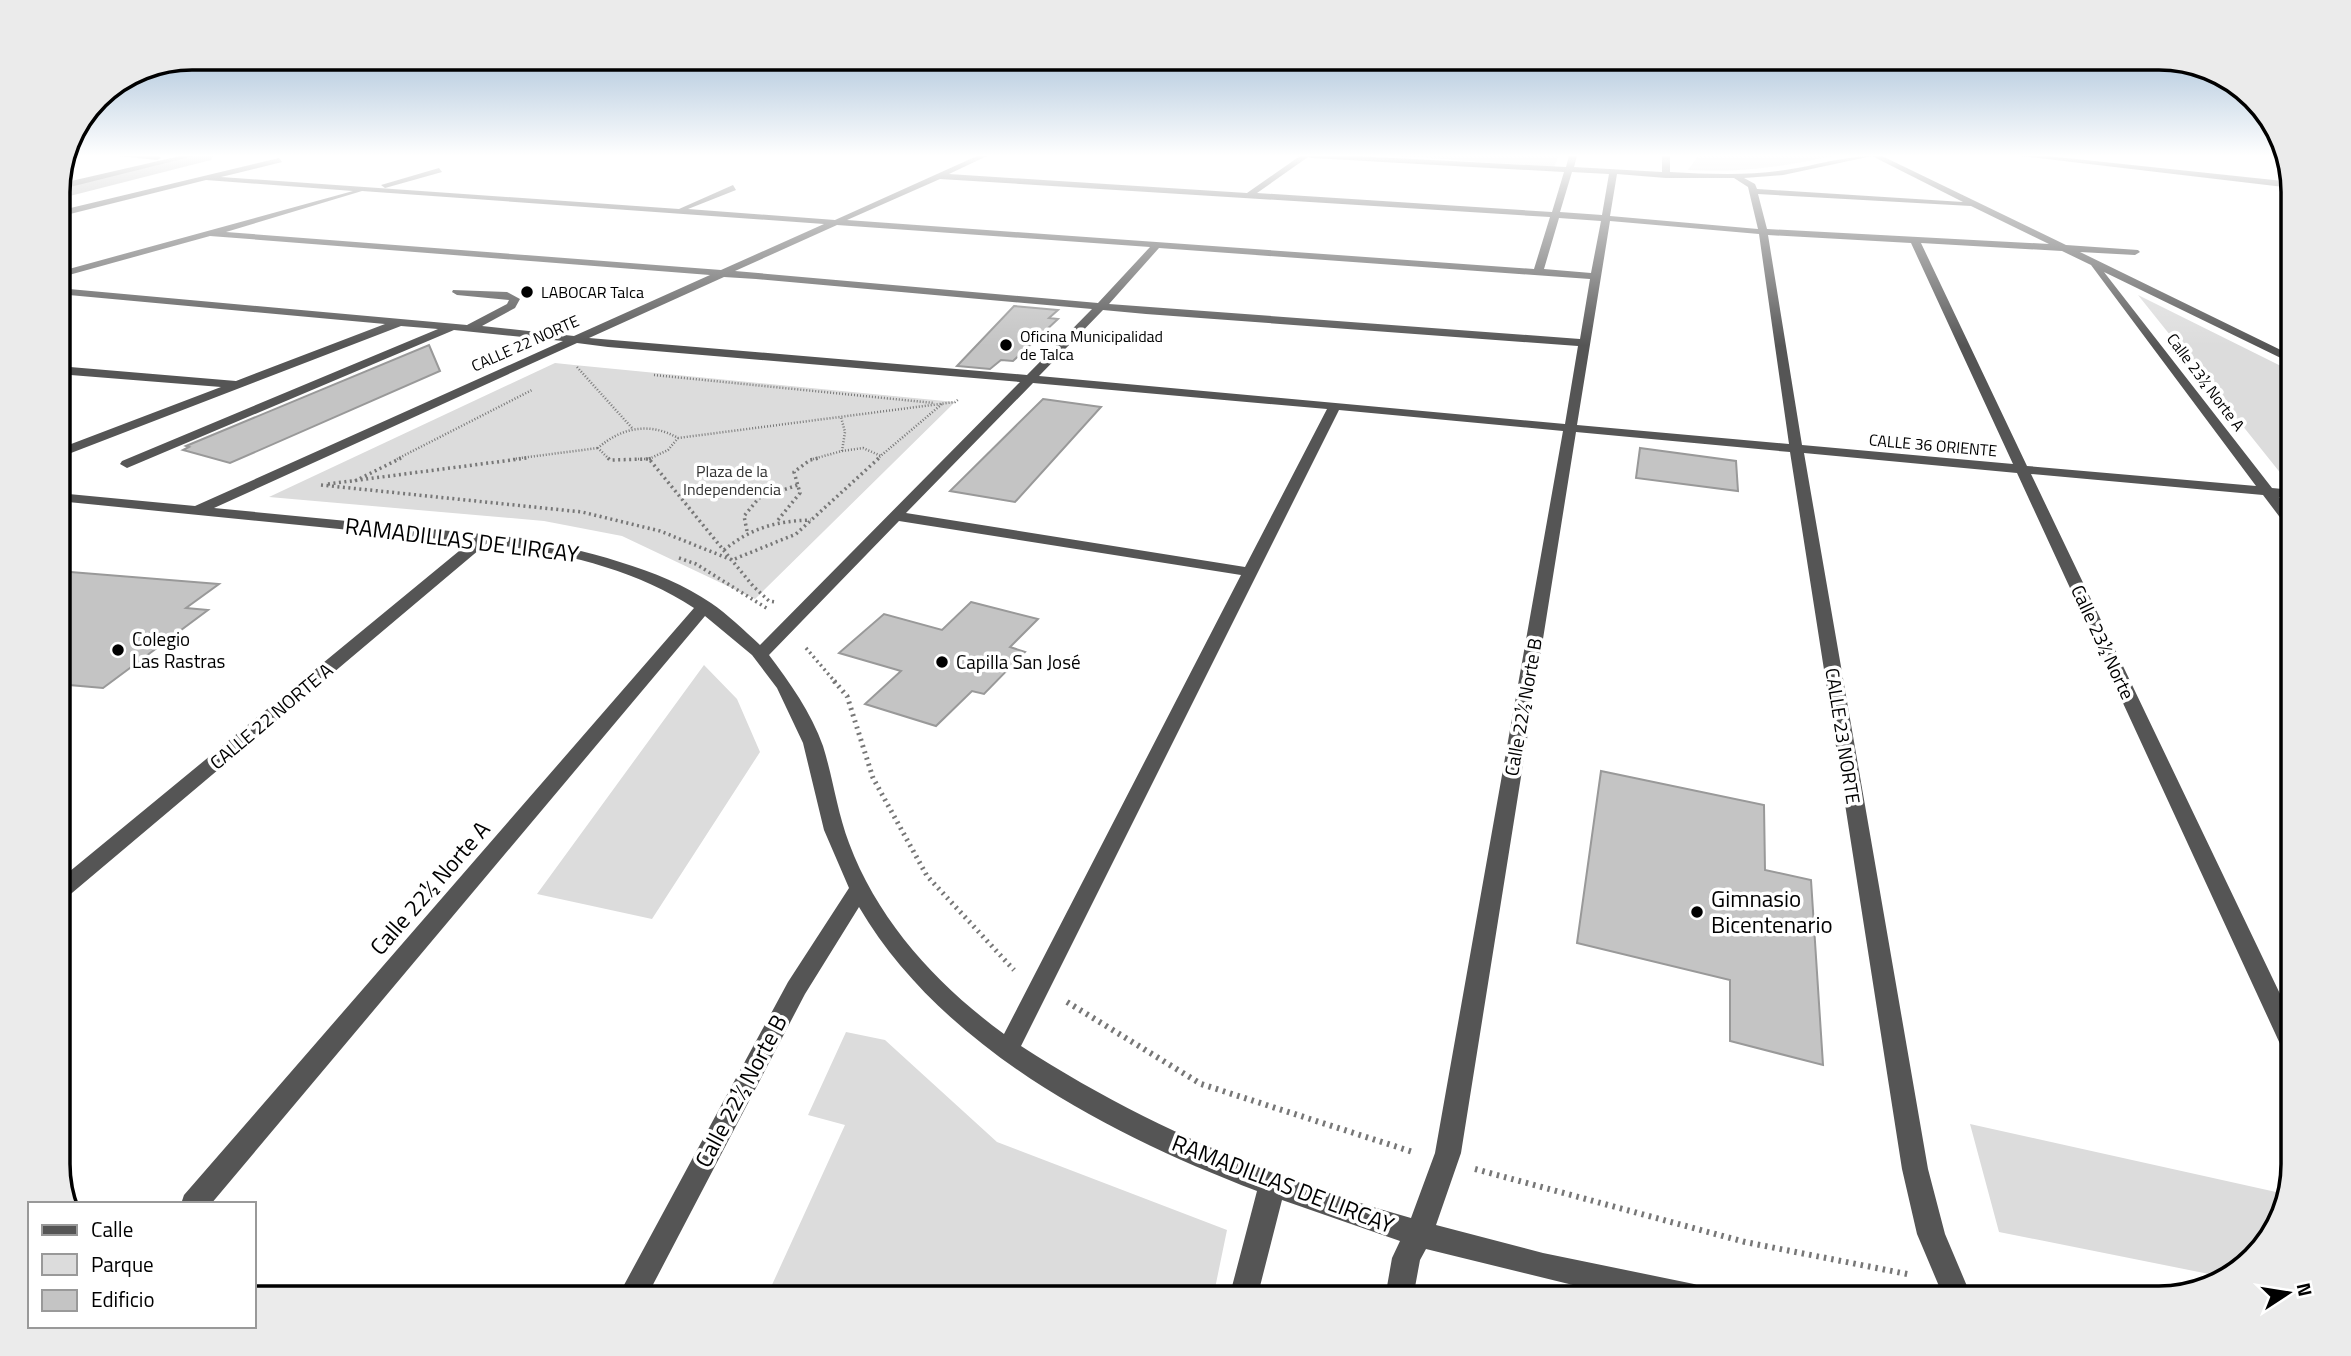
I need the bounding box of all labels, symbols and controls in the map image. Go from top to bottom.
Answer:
place label: LABOCAR Talca [541,280,644,304]
marker: LABOCAR Talca [519,284,535,300]
street label: CALLE 22 NORTE [467,308,583,377]
place label: Oficina Municipalidad de Talca [1020,324,1163,366]
street label: Calle 23½ Norte A [2161,328,2251,436]
marker: Oficina Municipalidad de Talca [998,337,1014,353]
street label: CALLE 36 ORIENTE [1868,427,1998,463]
park label: Plaza de la Independencia [683,459,781,501]
street label: RAMADILLAS DE LIRCAY [343,508,582,571]
street label: Calle 23½ Norte [2064,580,2143,704]
place label: Colegio Las Rastras [132,624,225,675]
street label: Calle 22½ Norte B [1496,636,1549,778]
marker: Colegio Las Rastras [110,642,126,658]
place label: Capilla San José [956,647,1081,676]
marker: Capilla San José [934,654,950,670]
street label: CALLE 22 NORTE A [203,655,339,776]
street label: CALLE 23 NORTE [1818,666,1869,806]
street label: Calle 22½ Norte A [361,812,498,963]
place label: Gimnasio Bicentenario [1711,881,1833,942]
marker: Gimnasio Bicentenario [1689,904,1705,920]
street label: Calle 22½ Norte B [685,1008,796,1173]
street label: RAMADILLAS DE LIRCAY [1167,1125,1400,1242]
legend [28,1202,256,1328]
text: Calle [91,1213,133,1245]
text: Parque [91,1248,154,1280]
north arrow [2253,1258,2323,1328]
text: N [2290,1280,2321,1299]
text: Edificio [91,1283,155,1315]

